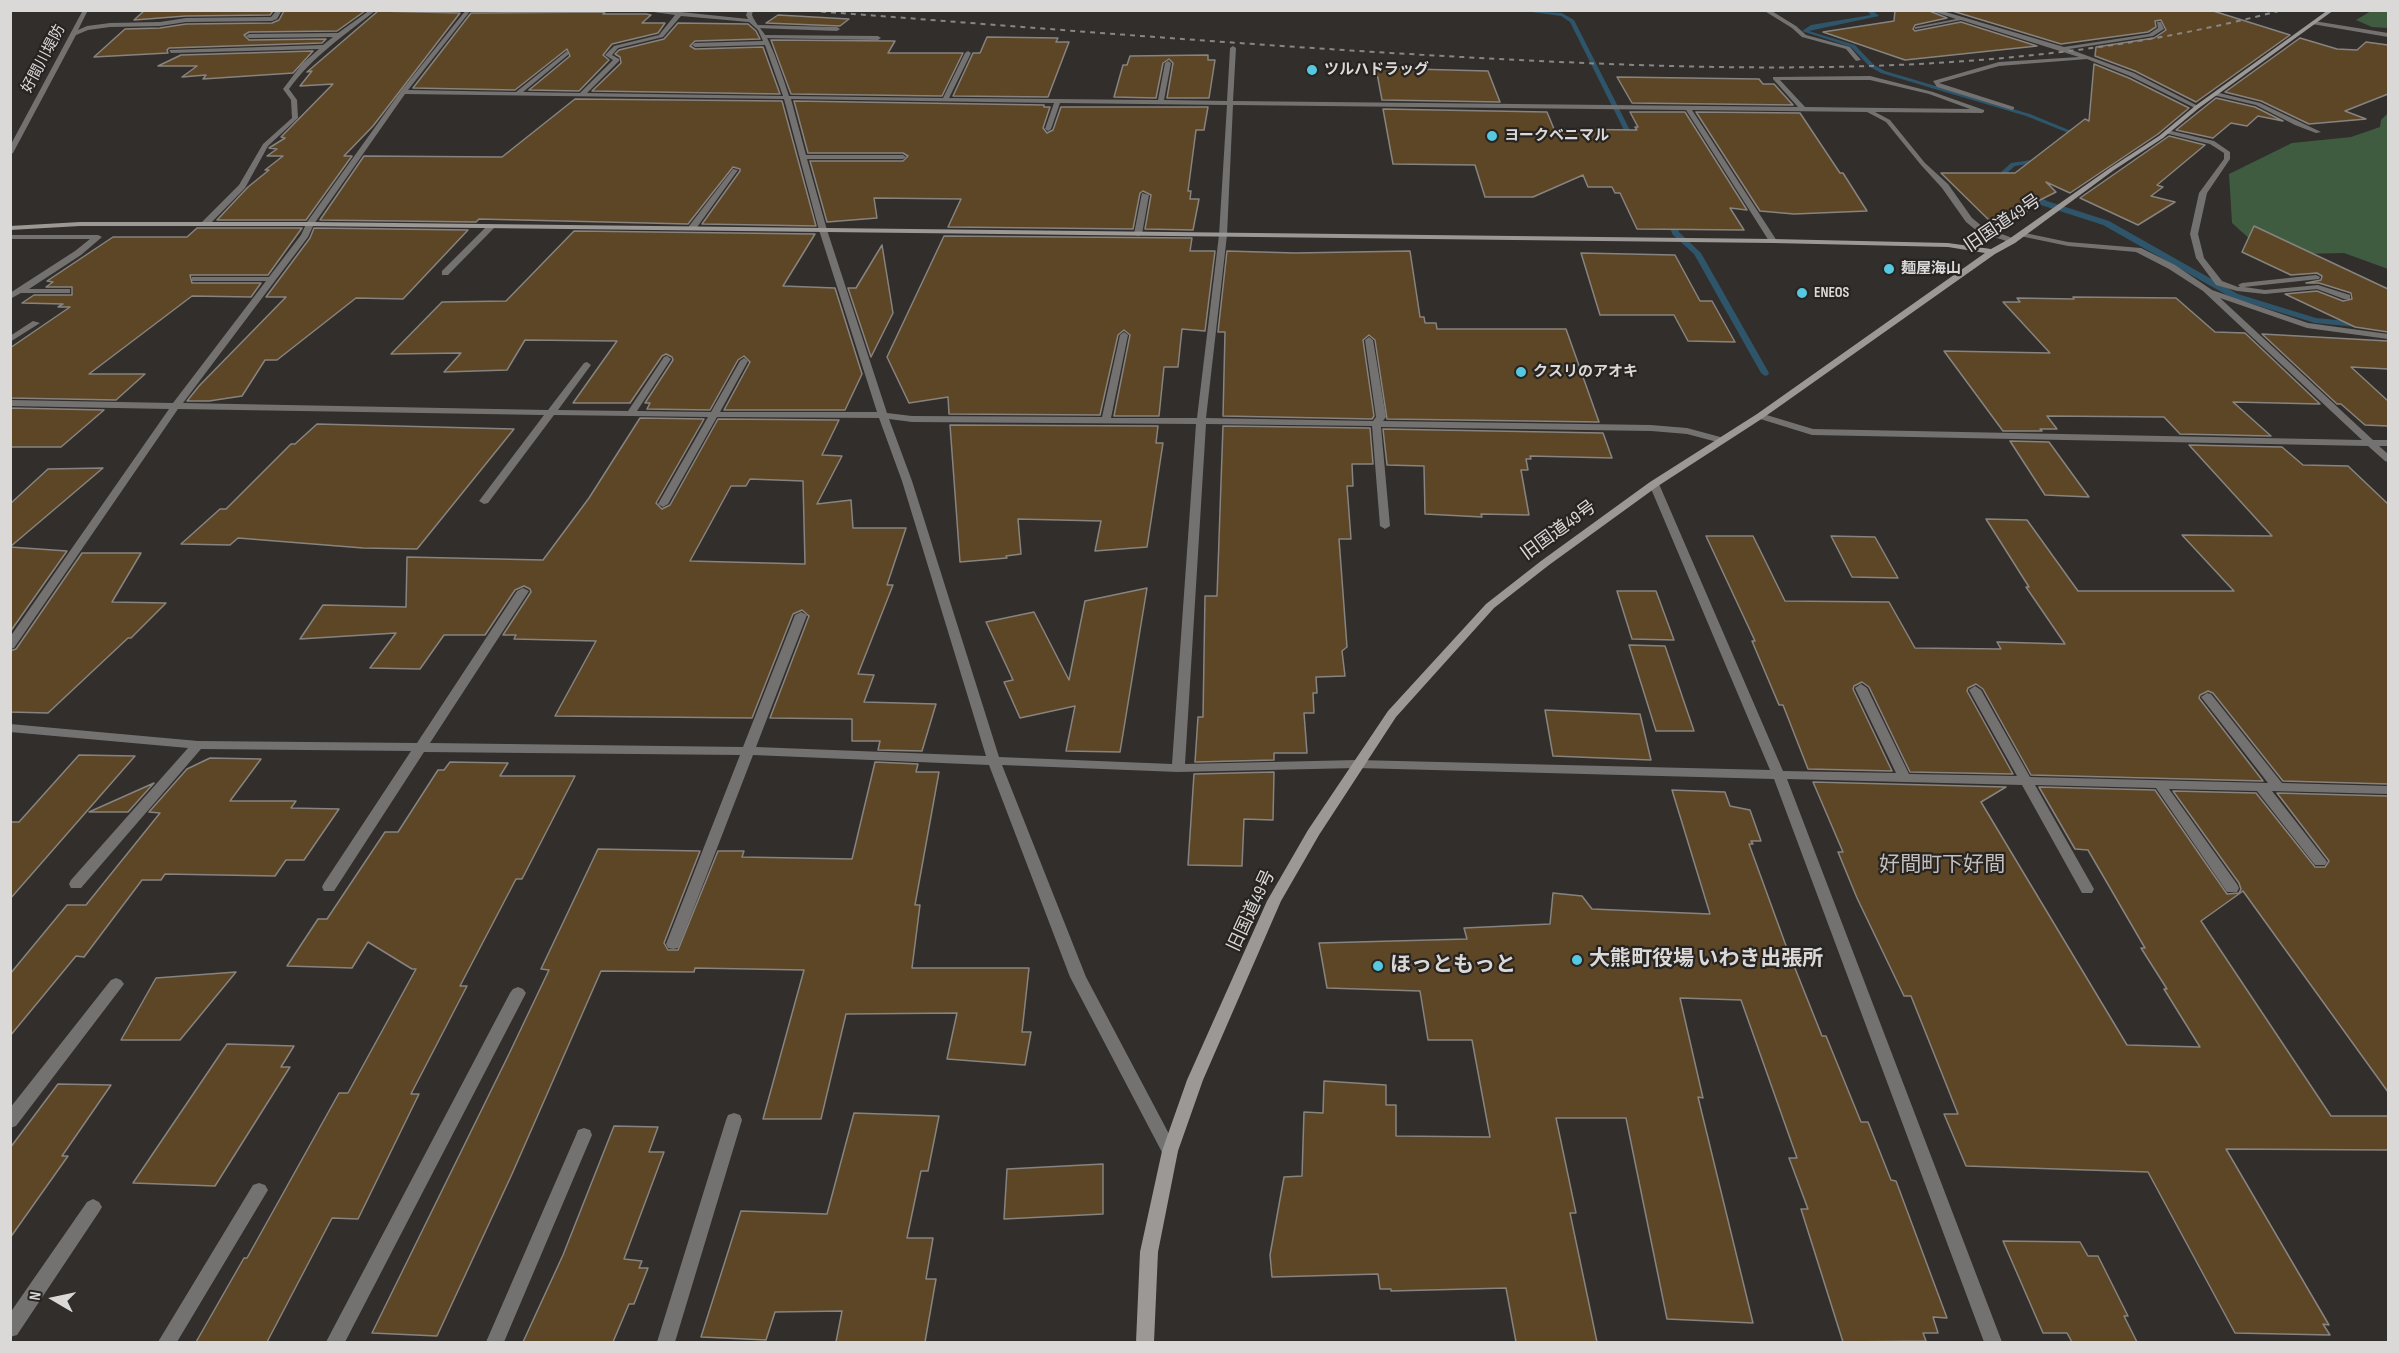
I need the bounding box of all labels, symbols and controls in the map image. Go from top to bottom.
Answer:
street label: 好間川堤防 [18,22,70,96]
place label: ツルハドラッグ [1324,61,1429,79]
marker: ツルハドラッグ [1305,63,1319,77]
place label: ヨークベニマル [1504,127,1609,145]
marker: ヨークベニマル [1485,129,1499,143]
street label: 旧国道49号 [1961,191,2045,257]
place label: 麺屋海山 [1901,260,1961,278]
marker: 麺屋海山 [1882,262,1896,276]
place label: ENEOS [1814,284,1849,302]
marker: ENEOS [1795,286,1809,300]
place label: クスリのアオキ [1533,363,1638,381]
marker: クスリのアオキ [1514,365,1528,379]
street label: 旧国道49号 [1517,497,1601,565]
district label: 好間町下好間 [1879,853,2005,879]
street label: 旧国道49号 [1224,867,1280,955]
place label: 大熊町役場 いわき出張所 [1589,947,1823,973]
place label: ほっともっと [1390,953,1516,979]
marker: 大熊町役場 いわき出張所 [1570,953,1584,967]
marker: ほっともっと [1371,959,1385,973]
north arrow [24,1269,84,1329]
text: N [26,1290,46,1302]

